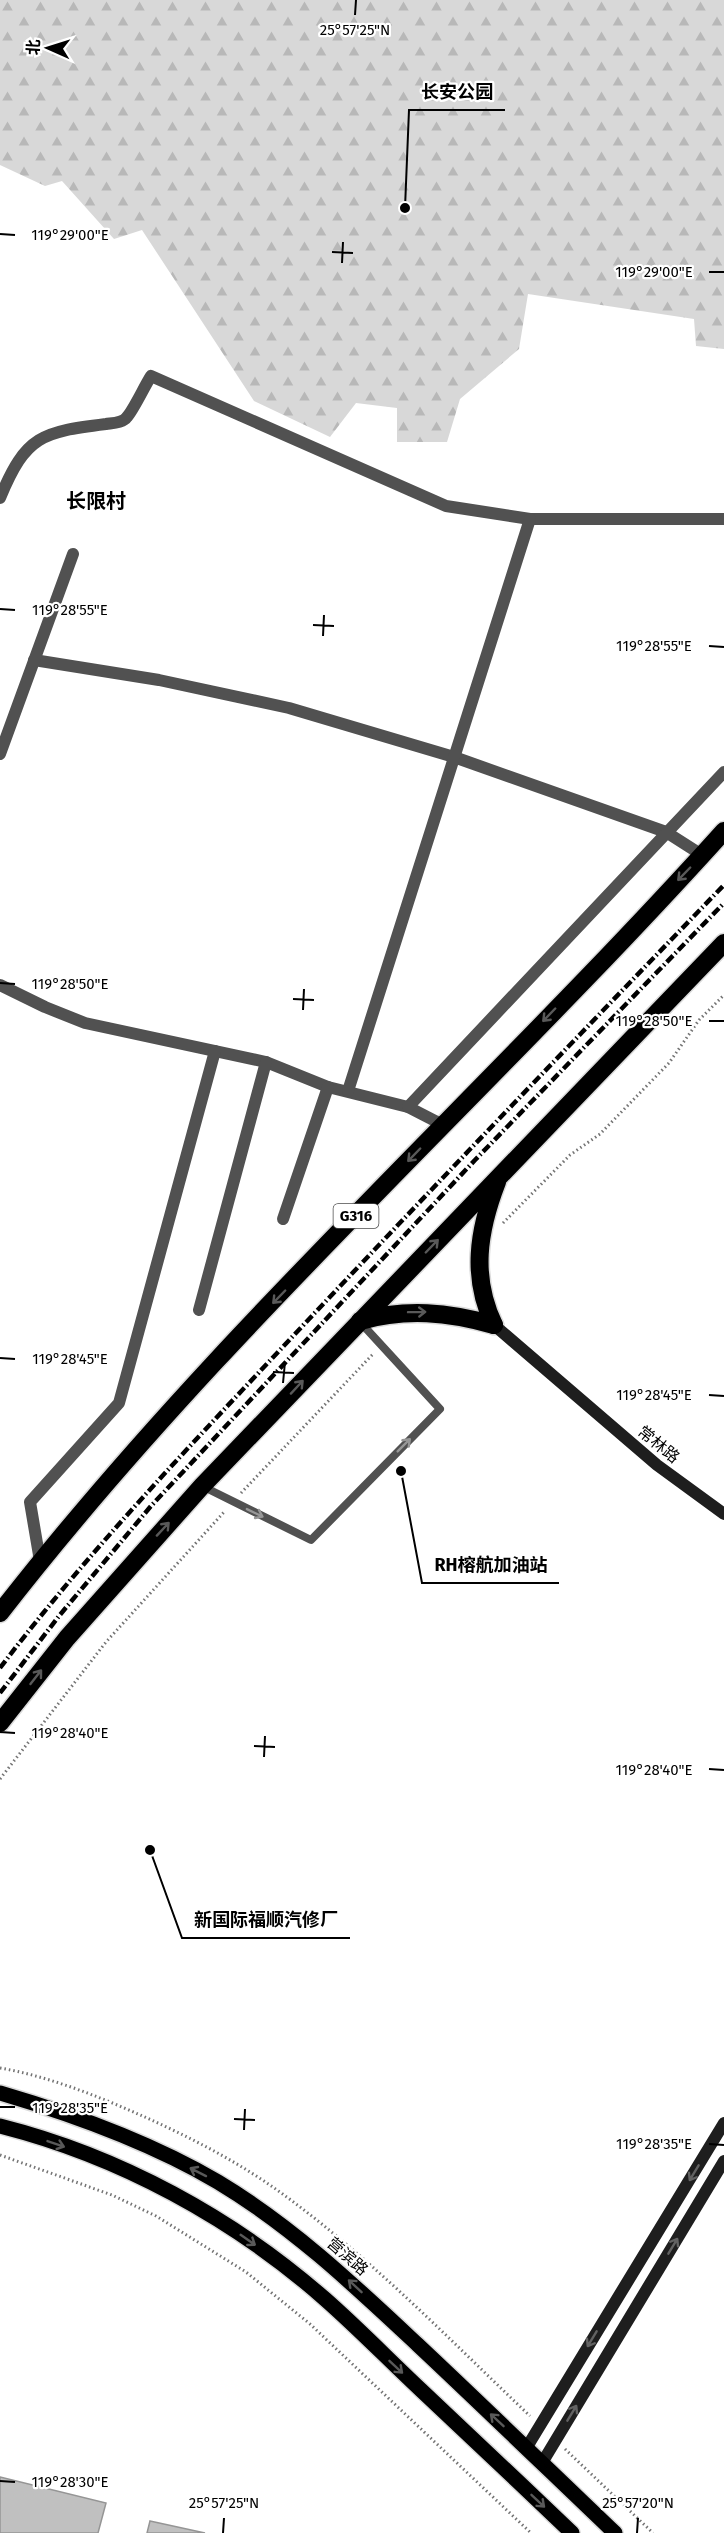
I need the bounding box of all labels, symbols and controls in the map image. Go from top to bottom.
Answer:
north arrow [18,18,78,78]
text: 25°57'25"N [320,21,390,39]
text: 北 [24,39,43,56]
callout: 长安公园 [409,74,505,110]
text: 长安公园 [421,81,493,103]
text: 119°29'00"E [31,226,109,244]
text: 119°29'00"E [615,263,693,281]
district label: 长限村 [66,489,126,513]
text: 119°28'55"E [32,601,108,619]
text: 119°28'55"E [616,637,692,655]
one-way arrow [677,867,691,882]
text: 119°28'50"E [32,975,109,993]
one-way arrow [542,1007,556,1022]
text: 119°28'50"E [616,1012,693,1030]
one-way arrow [406,1148,421,1163]
road number: G316 [334,1204,378,1228]
one-way arrow [424,1238,439,1253]
one-way arrow [272,1289,286,1304]
one-way arrow [406,1306,426,1318]
text: 119°28'45"E [32,1350,108,1368]
one-way arrow [289,1379,304,1394]
text: 119°28'45"E [616,1386,692,1404]
street label: 常林路 [634,1422,683,1467]
one-way arrow [397,1438,411,1453]
one-way arrow [245,1507,263,1519]
one-way arrow [156,1522,170,1537]
callout: RH榕航加油站 [422,1547,559,1583]
text: RH榕航加油站 [434,1554,548,1576]
one-way arrow [30,1669,43,1685]
text: 119°28'40"E [32,1724,108,1742]
text: 119°28'40"E [616,1761,692,1779]
callout: 新国际福顺汽修厂 [182,1902,350,1938]
text: 新国际福顺汽修厂 [194,1909,338,1931]
text: 119°28'35"E [32,2099,108,2117]
text: 119°28'35"E [616,2135,692,2153]
one-way arrow [46,2140,64,2151]
one-way arrow [687,2164,699,2181]
one-way arrow [189,2166,207,2177]
street label: 营滨路 [323,2233,372,2279]
one-way arrow [239,2234,256,2246]
one-way arrow [667,2238,679,2255]
one-way arrow [348,2279,363,2293]
one-way arrow [586,2330,598,2347]
one-way arrow [389,2359,404,2374]
one-way arrow [566,2405,578,2422]
one-way arrow [490,2412,505,2427]
text: 119°28'30"E [32,2473,108,2491]
one-way arrow [530,2493,545,2508]
text: 25°57'25"N [189,2494,259,2512]
text: 25°57'20"N [602,2494,674,2512]

